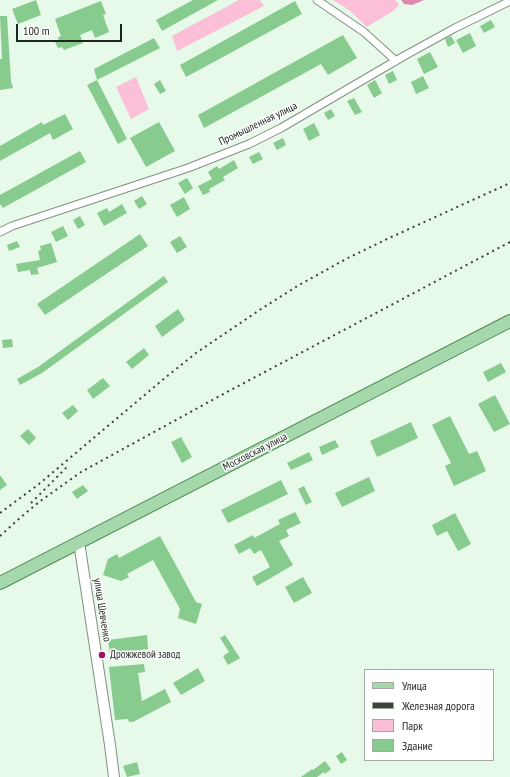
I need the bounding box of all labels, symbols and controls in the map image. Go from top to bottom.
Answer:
scale bar [18,16,124,42]
text: 100 m [23,23,50,38]
street label: Промышленная улица [217,99,299,149]
street label: Московская улица [220,430,290,474]
street label: улица Шевченко [90,577,114,643]
place label: Дрожжевой завод [110,648,180,662]
marker: Дрожжевой завод [97,650,107,660]
legend [364,669,494,761]
text: Улица [402,678,427,693]
text: Железная дорога [402,698,475,713]
text: Парк [402,718,423,733]
text: Здание [402,738,433,753]

